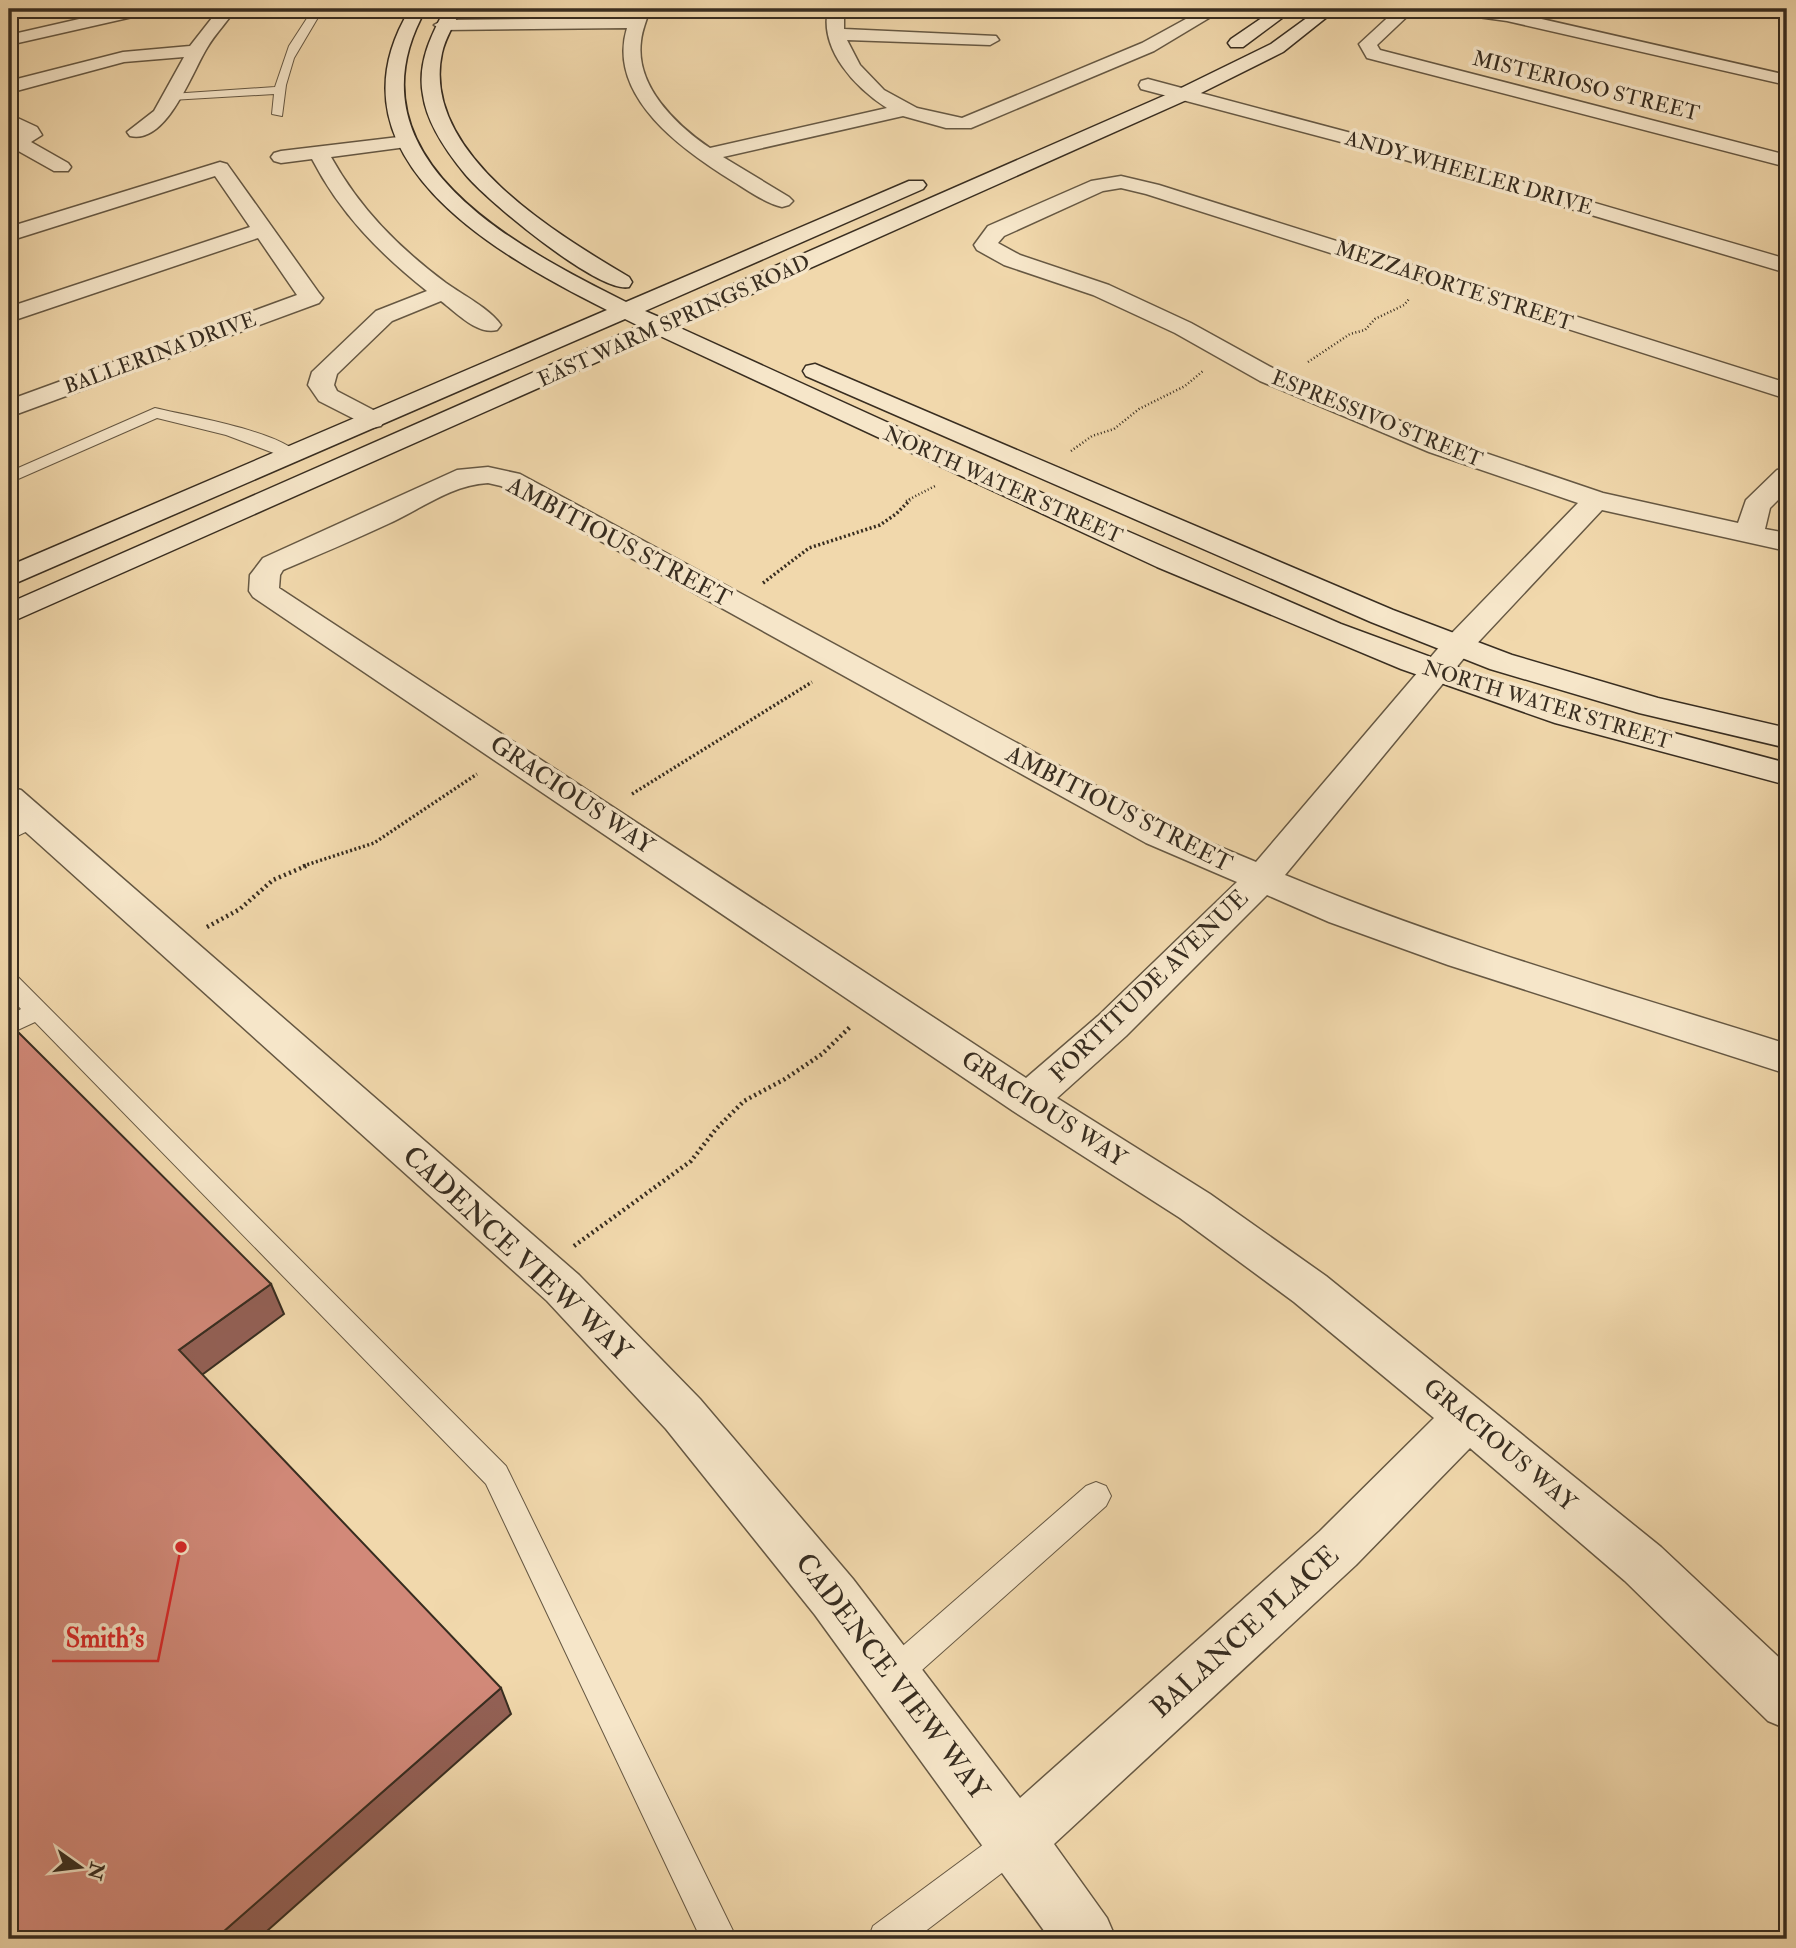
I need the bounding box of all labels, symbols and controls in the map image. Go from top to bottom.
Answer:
street label: MISTERIOSO STREET [1470,45,1703,127]
street label: ANDY WHEELER DRIVE [1341,124,1596,221]
street label: MEZZAFORTE STREET [1332,235,1577,337]
street label: EAST WARM SPRINGS ROAD [534,249,814,393]
street label: BALLERINA DRIVE [60,306,260,400]
street label: ESPRESSIVO STREET [1268,364,1487,474]
street label: NORTH WATER STREET [879,420,1127,550]
street label: AMBITIOUS STREET [501,469,737,614]
street label: NORTH WATER STREET [1419,654,1675,756]
street label: GRACIOUS WAY [484,729,660,862]
street label: AMBITIOUS STREET [1000,738,1237,880]
street label: FORTITUDE AVENUE [1043,883,1255,1089]
street label: GRACIOUS WAY [955,1044,1133,1174]
street label: CADENCE VIEW WAY [395,1139,639,1370]
street label: GRACIOUS WAY [1417,1372,1584,1519]
street label: BALANCE PLACE [1144,1538,1346,1726]
street label: CADENCE VIEW WAY [788,1546,997,1808]
callout: Smith's [52,1614,158,1661]
text: Smith's [66,1623,144,1655]
north arrow [46,1832,116,1902]
text: N [82,1859,109,1883]

